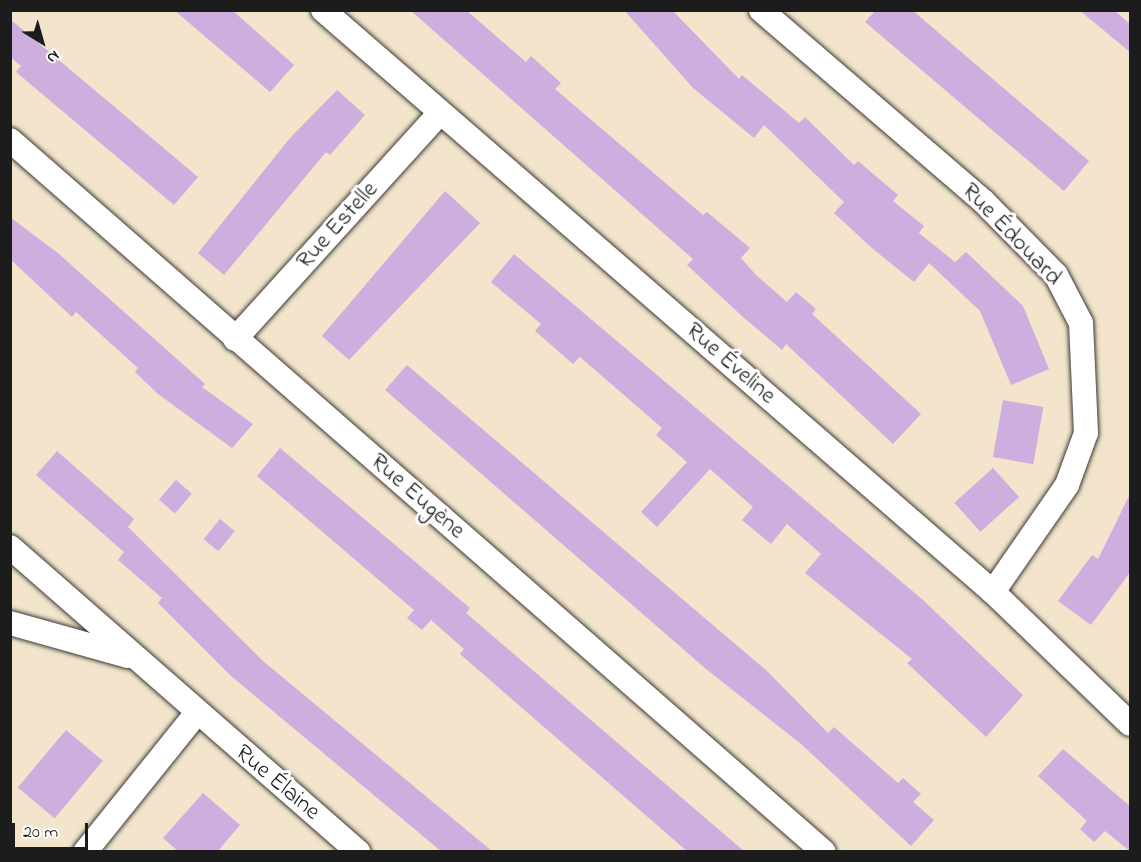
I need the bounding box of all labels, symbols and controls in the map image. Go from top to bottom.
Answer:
north arrow [12,12,72,72]
text: N [41,44,64,69]
street label: Rue Estelle [291,176,385,276]
street label: Rue Édouard [955,178,1067,292]
street label: Rue Éveline [679,317,781,411]
street label: Rue Eugène [364,448,470,546]
street label: Rue Élaine [229,739,325,827]
scale bar [15,811,92,849]
text: 20 m [23,820,58,846]

